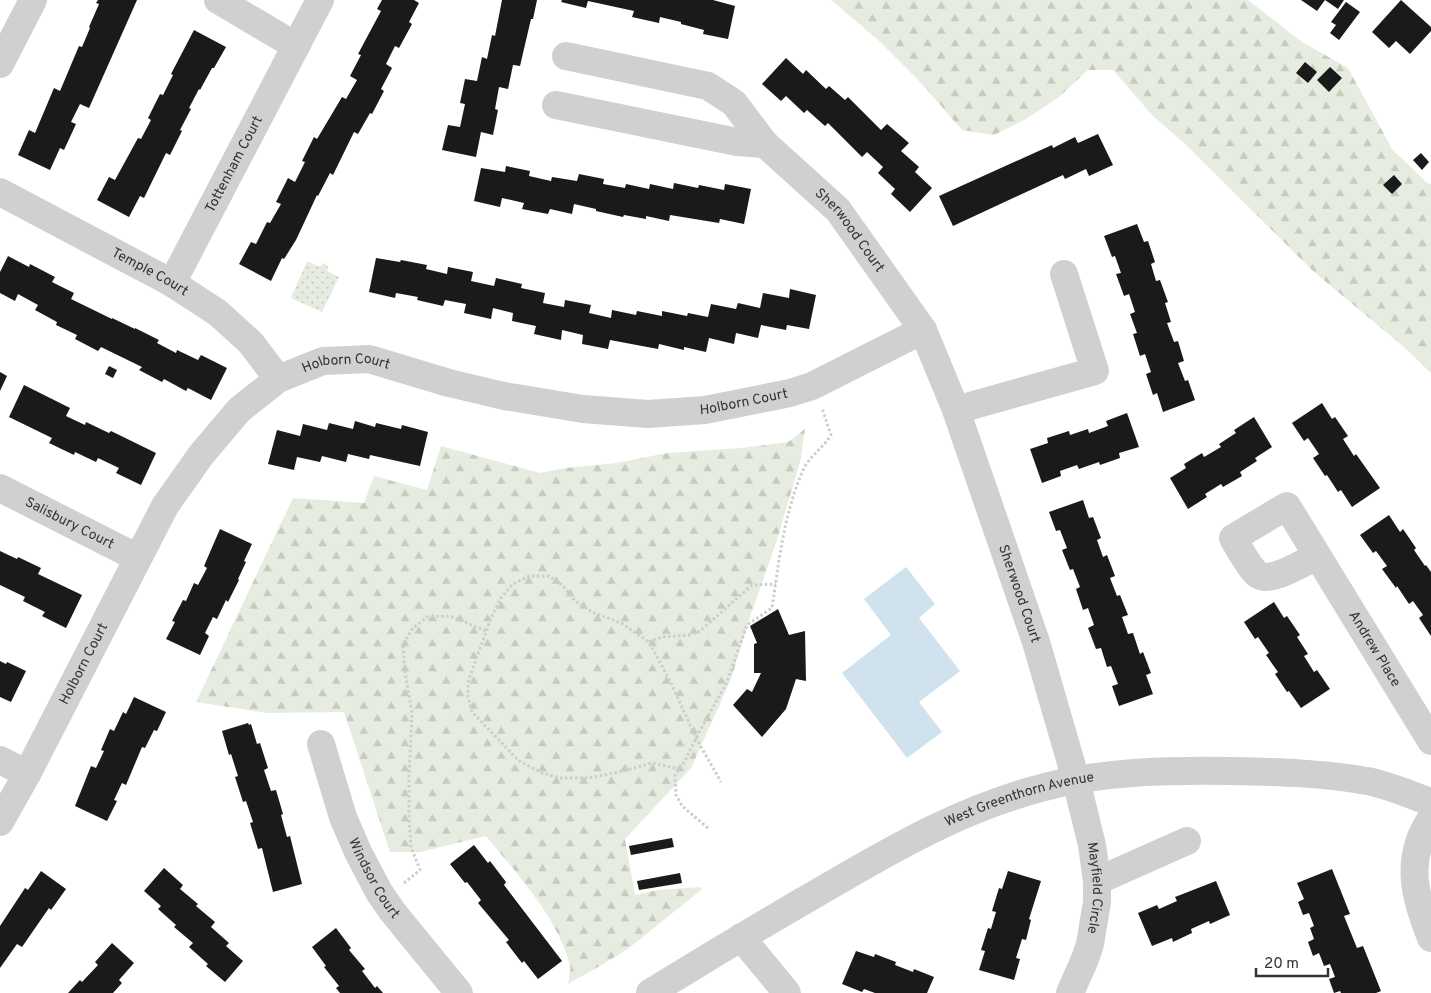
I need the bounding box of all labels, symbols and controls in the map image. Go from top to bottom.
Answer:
street label: Tottenham Court [202,113,266,216]
street label: Sherwood Court [811,185,888,276]
street label: Temple Court [109,244,192,300]
street label: Holborn Court [299,350,392,377]
street label: Holborn Court [699,385,789,419]
street label: Salisbury Court [22,494,117,553]
street label: Sherwood Court [995,542,1044,645]
street label: Andrew Place [1345,608,1404,690]
street label: Holborn Court [56,620,112,708]
street label: West Greenthorn Avenue [942,769,1095,831]
street label: Windsor Court [345,835,403,922]
street label: Mayfield Circle [1083,841,1106,935]
scale bar [1256,946,1328,978]
text: 20 m [1264,955,1299,974]

